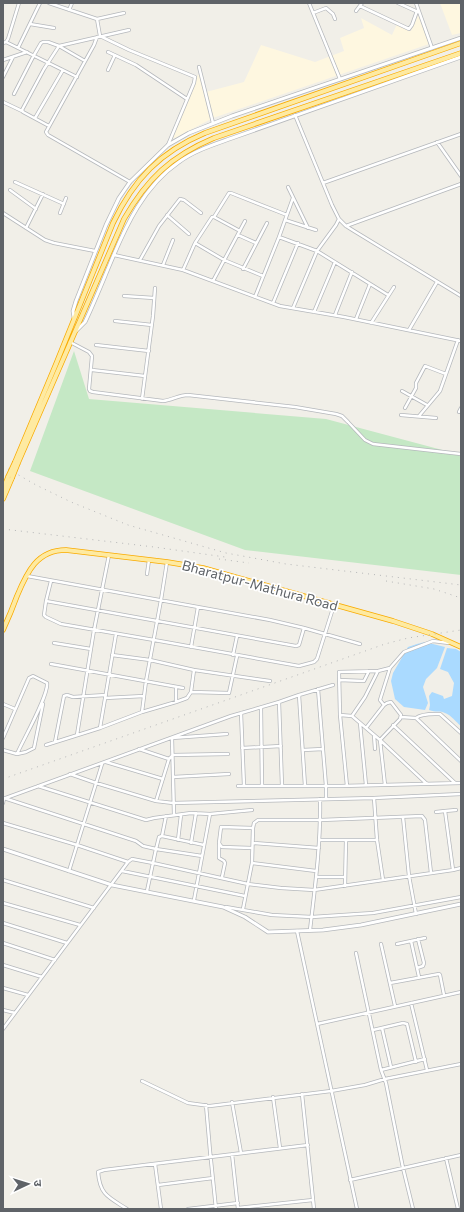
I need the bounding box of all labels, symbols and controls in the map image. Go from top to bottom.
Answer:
street label: Bharatpur-Mathura Road [180,556,340,614]
north arrow [8,1164,48,1204]
text: उ [32,1180,45,1187]

